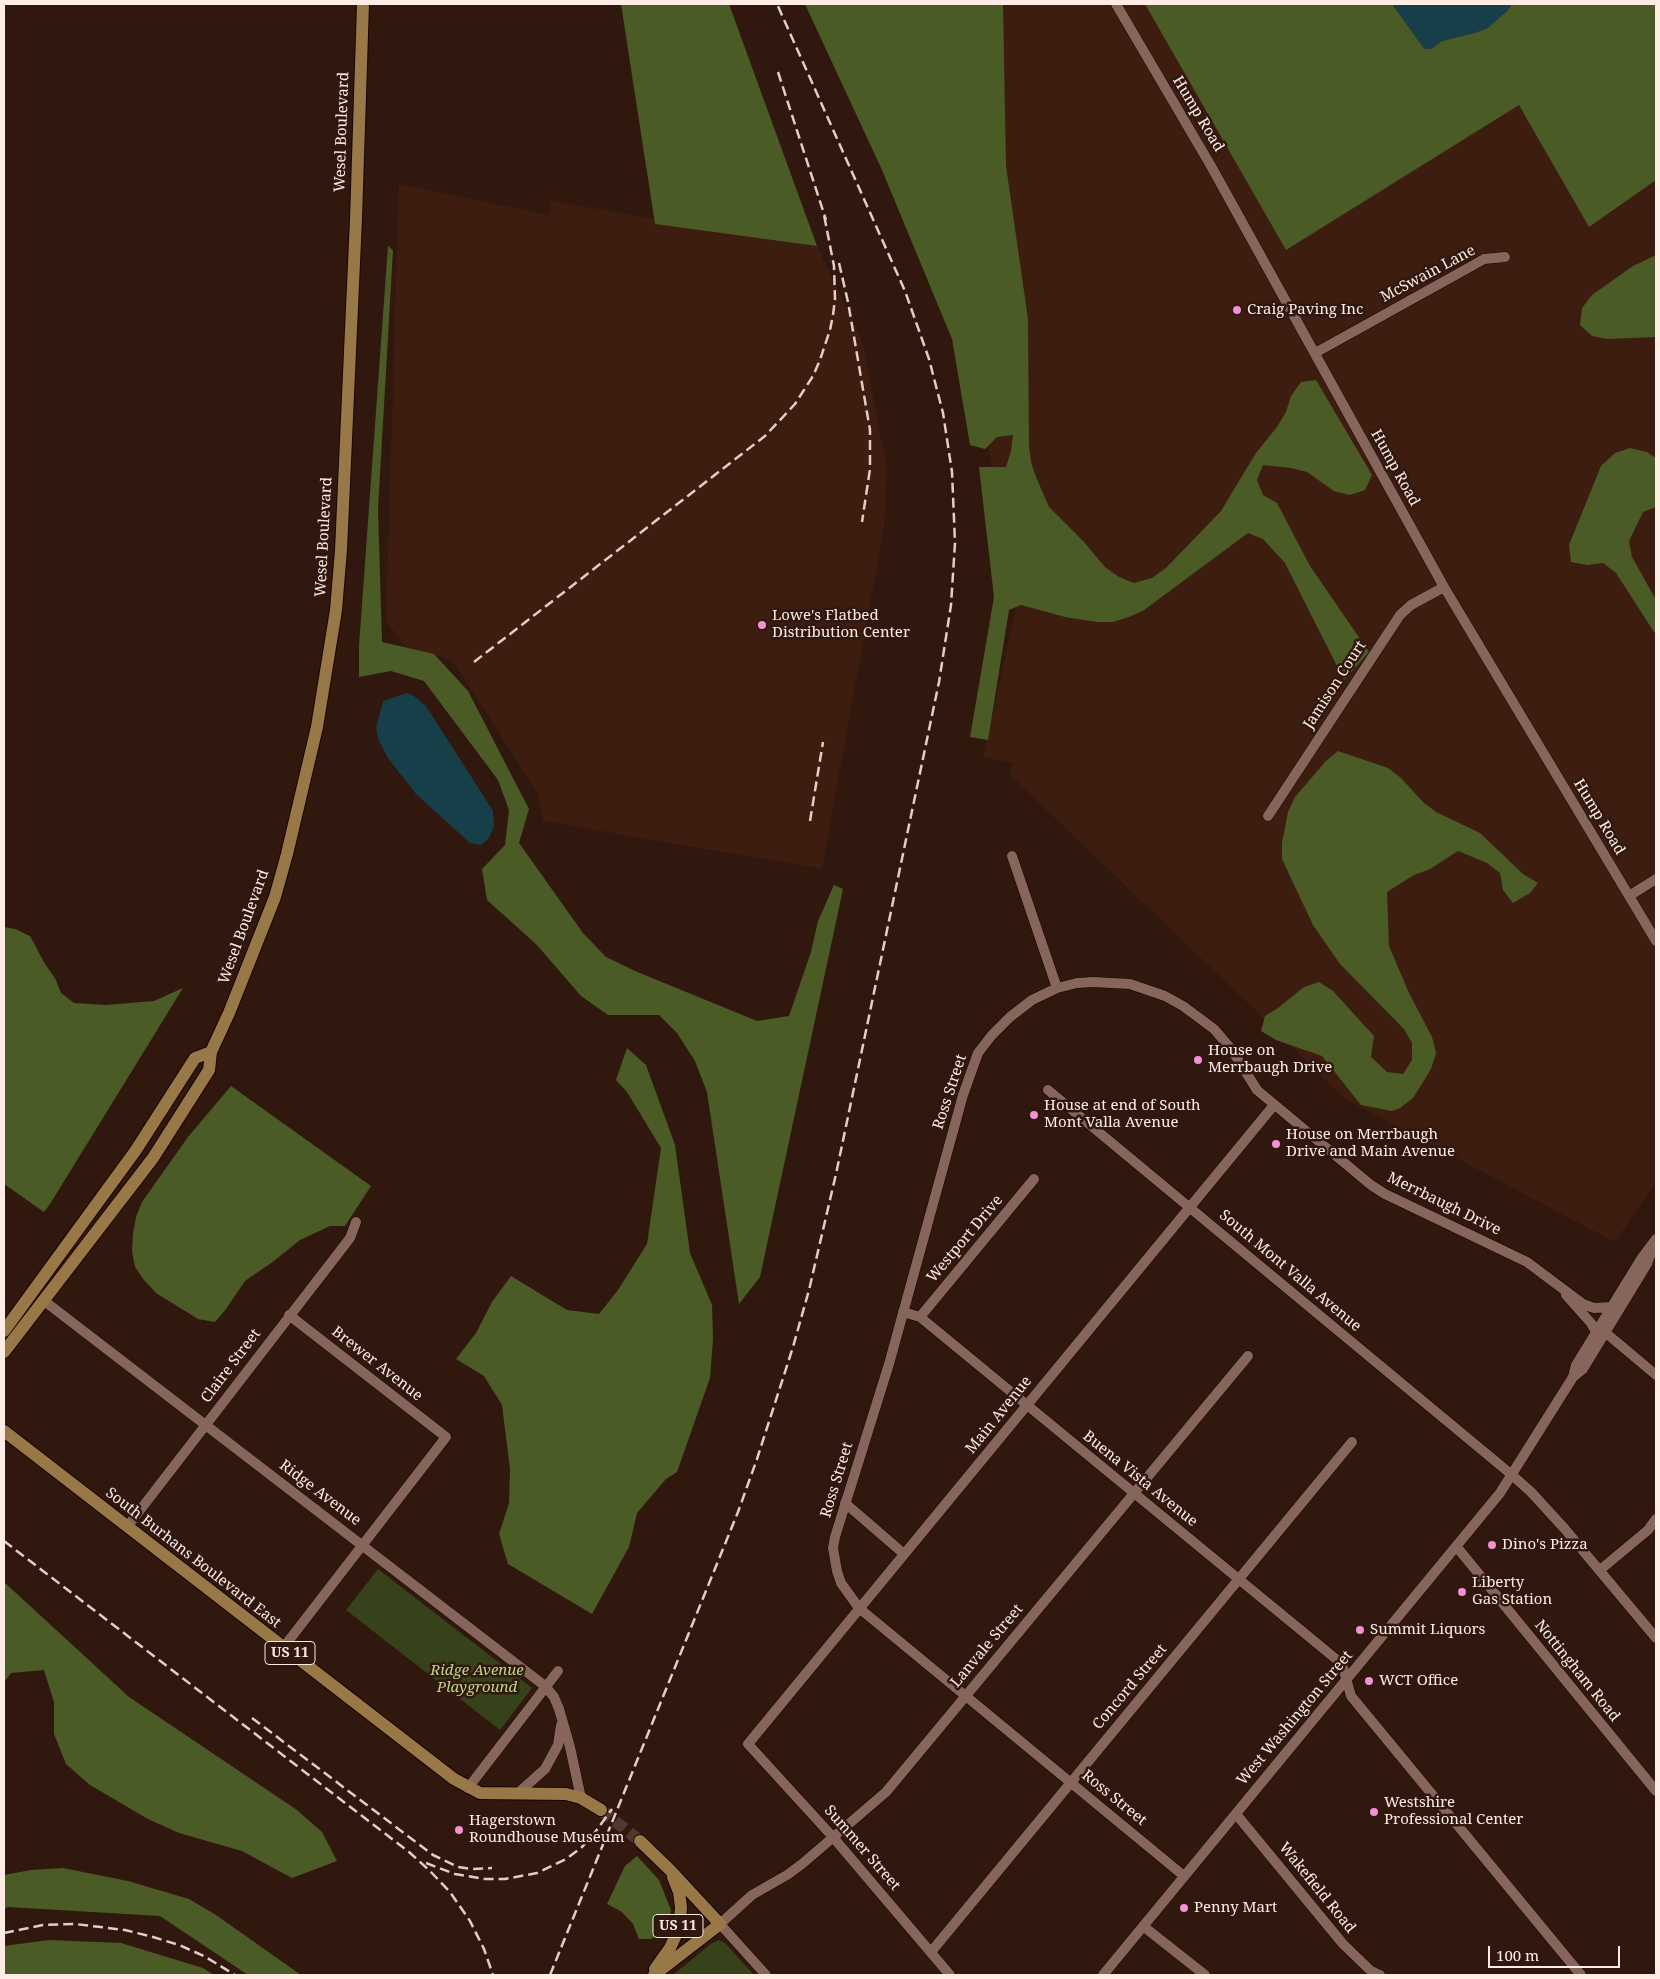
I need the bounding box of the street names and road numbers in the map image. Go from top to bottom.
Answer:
street label: Wesel Boulevard [331,72,353,192]
street label: Hump Road [1168,73,1228,155]
street label: McSwain Lane [1378,241,1478,307]
street label: Hump Road [1367,427,1423,509]
street label: Wesel Boulevard [312,476,336,598]
street label: Jamison Court [1300,638,1370,732]
street label: Hump Road [1569,776,1629,858]
street label: Wesel Boulevard [215,867,273,987]
street label: Ross Street [929,1052,971,1132]
street label: Merrbaugh Drive [1384,1169,1504,1239]
street label: Westport Drive [923,1192,1007,1286]
street label: South Mont Valla Avenue [1215,1206,1365,1336]
street label: Brewer Avenue [328,1323,426,1405]
street label: Claire Street [197,1325,265,1407]
street label: Main Avenue [962,1373,1036,1457]
street label: Buena Vista Avenue [1079,1427,1201,1531]
street label: Ross Street [817,1440,857,1520]
street label: Ridge Avenue [276,1456,364,1530]
street label: South Burhans Boulevard East [102,1484,284,1632]
street label: Lanvale Street [947,1601,1027,1691]
street label: Nottingham Road [1531,1617,1623,1725]
street label: Concord Street [1089,1641,1171,1733]
road number: US 11 [265,1642,315,1665]
street label: West Washington Street [1233,1647,1357,1789]
street label: Ross Street [1078,1767,1150,1829]
street label: Summer Street [820,1802,904,1894]
street label: Wakefield Road [1275,1839,1359,1937]
road number: US 11 [653,1914,703,1938]

